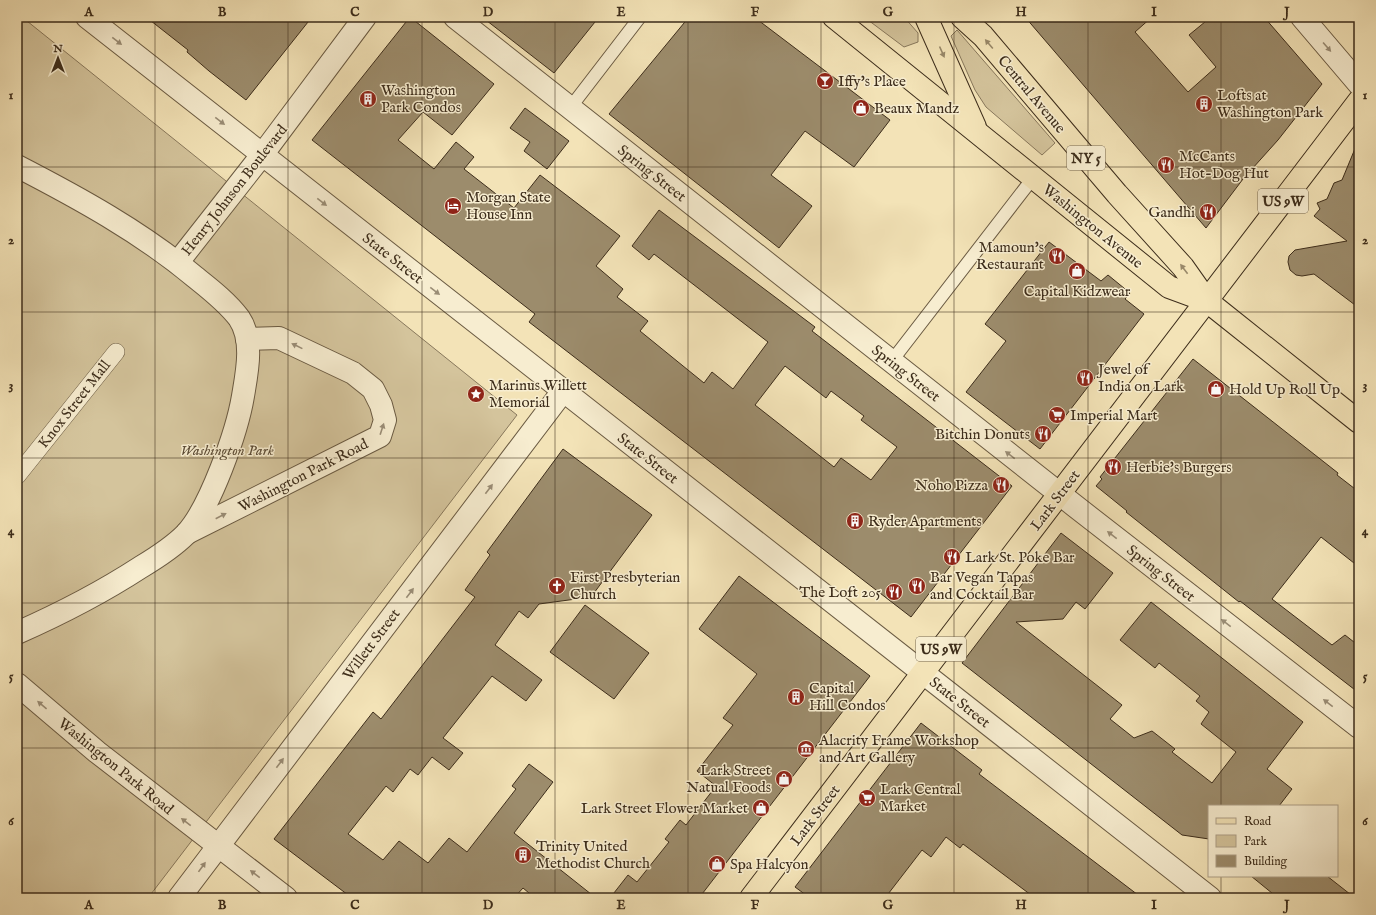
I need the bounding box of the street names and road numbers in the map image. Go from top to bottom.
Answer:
street label: Central Avenue [994,51,1070,137]
street label: Henry Johnson Boulevard [177,120,292,260]
street label: Spring Street [614,141,690,206]
road number: NY 5 [1067,146,1105,170]
street label: Washington Avenue [1039,180,1147,273]
road number: US 9W [1258,189,1308,213]
street label: State Street [359,229,427,288]
street label: Spring Street [868,341,944,406]
street label: Knox Street Mall [34,356,115,452]
street label: State Street [614,429,682,488]
street label: Washington Park Road [235,434,372,516]
street label: Lark Street [1026,466,1084,534]
street label: Spring Street [1123,541,1199,606]
street label: Willett Street [338,605,404,684]
road number: US 9W [916,637,966,661]
street label: State Street [926,673,994,732]
street label: Washington Park Road [54,714,178,820]
street label: Lark Street [786,781,844,849]

